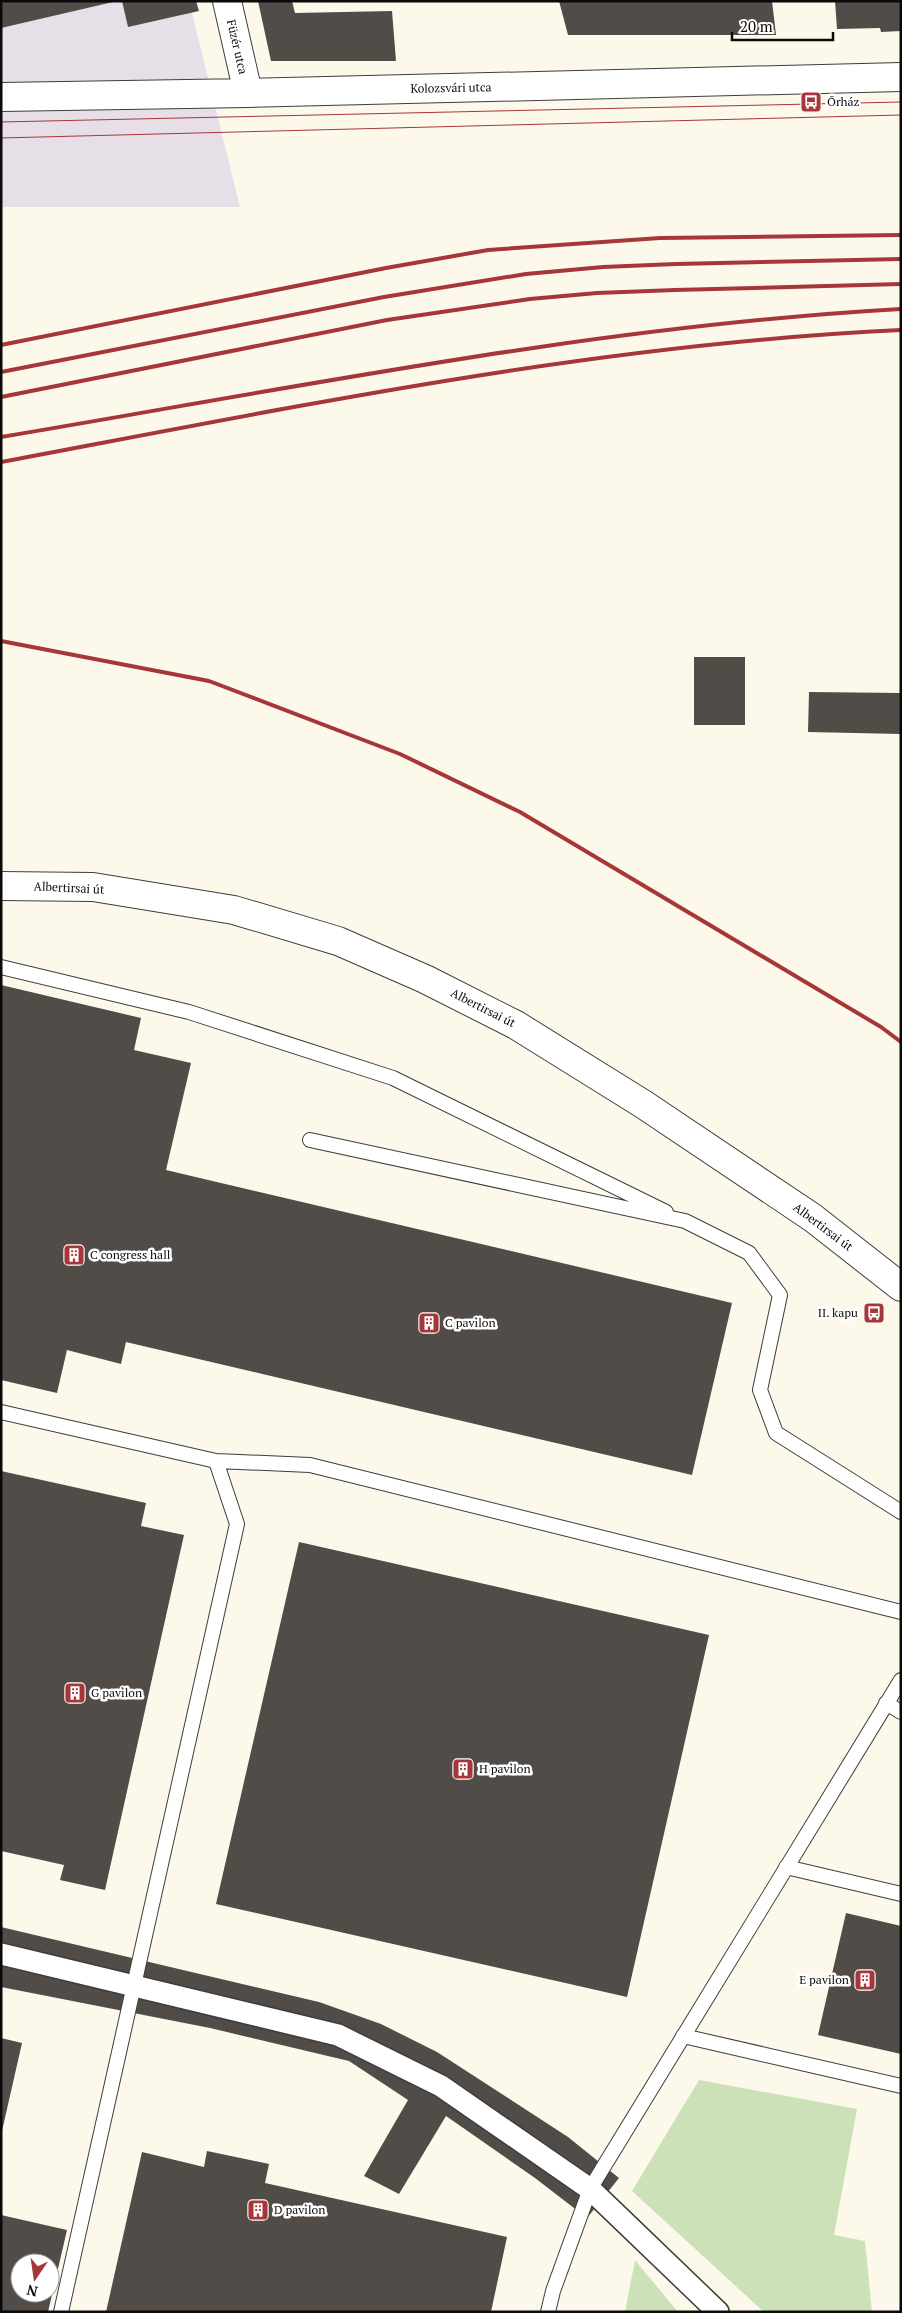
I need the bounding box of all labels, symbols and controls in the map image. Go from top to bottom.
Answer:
scale bar [732,10,833,42]
text: 20 m [740,16,773,36]
street label: Füzér utca [224,18,251,76]
street label: Kolozsvári utca [410,79,492,96]
bus stop icon: Őrház [799,90,823,114]
place label: Őrház [827,94,860,109]
street label: Albertirsai út [33,878,105,897]
street label: Albertirsai út [448,985,519,1031]
street label: Albertirsai út [791,1199,857,1254]
building icon: C congress hall [62,1243,86,1267]
place label: C congress hall [90,1247,171,1262]
bus stop icon: II. kapu [862,1301,886,1325]
place label: II. kapu [818,1305,858,1320]
building icon: C pavilon [417,1311,441,1335]
place label: C pavilon [445,1315,496,1330]
building icon: G pavilon [63,1681,87,1705]
place label: G pavilon [91,1685,142,1700]
building icon: H pavilon [451,1757,475,1781]
place label: H pavilon [479,1761,531,1776]
building icon: E pavilon [853,1968,877,1992]
place label: E pavilon [799,1972,849,1987]
building icon: D pavilon [246,2198,270,2222]
place label: D pavilon [274,2202,325,2217]
north arrow [10,2253,60,2303]
text: N [24,2281,39,2302]

